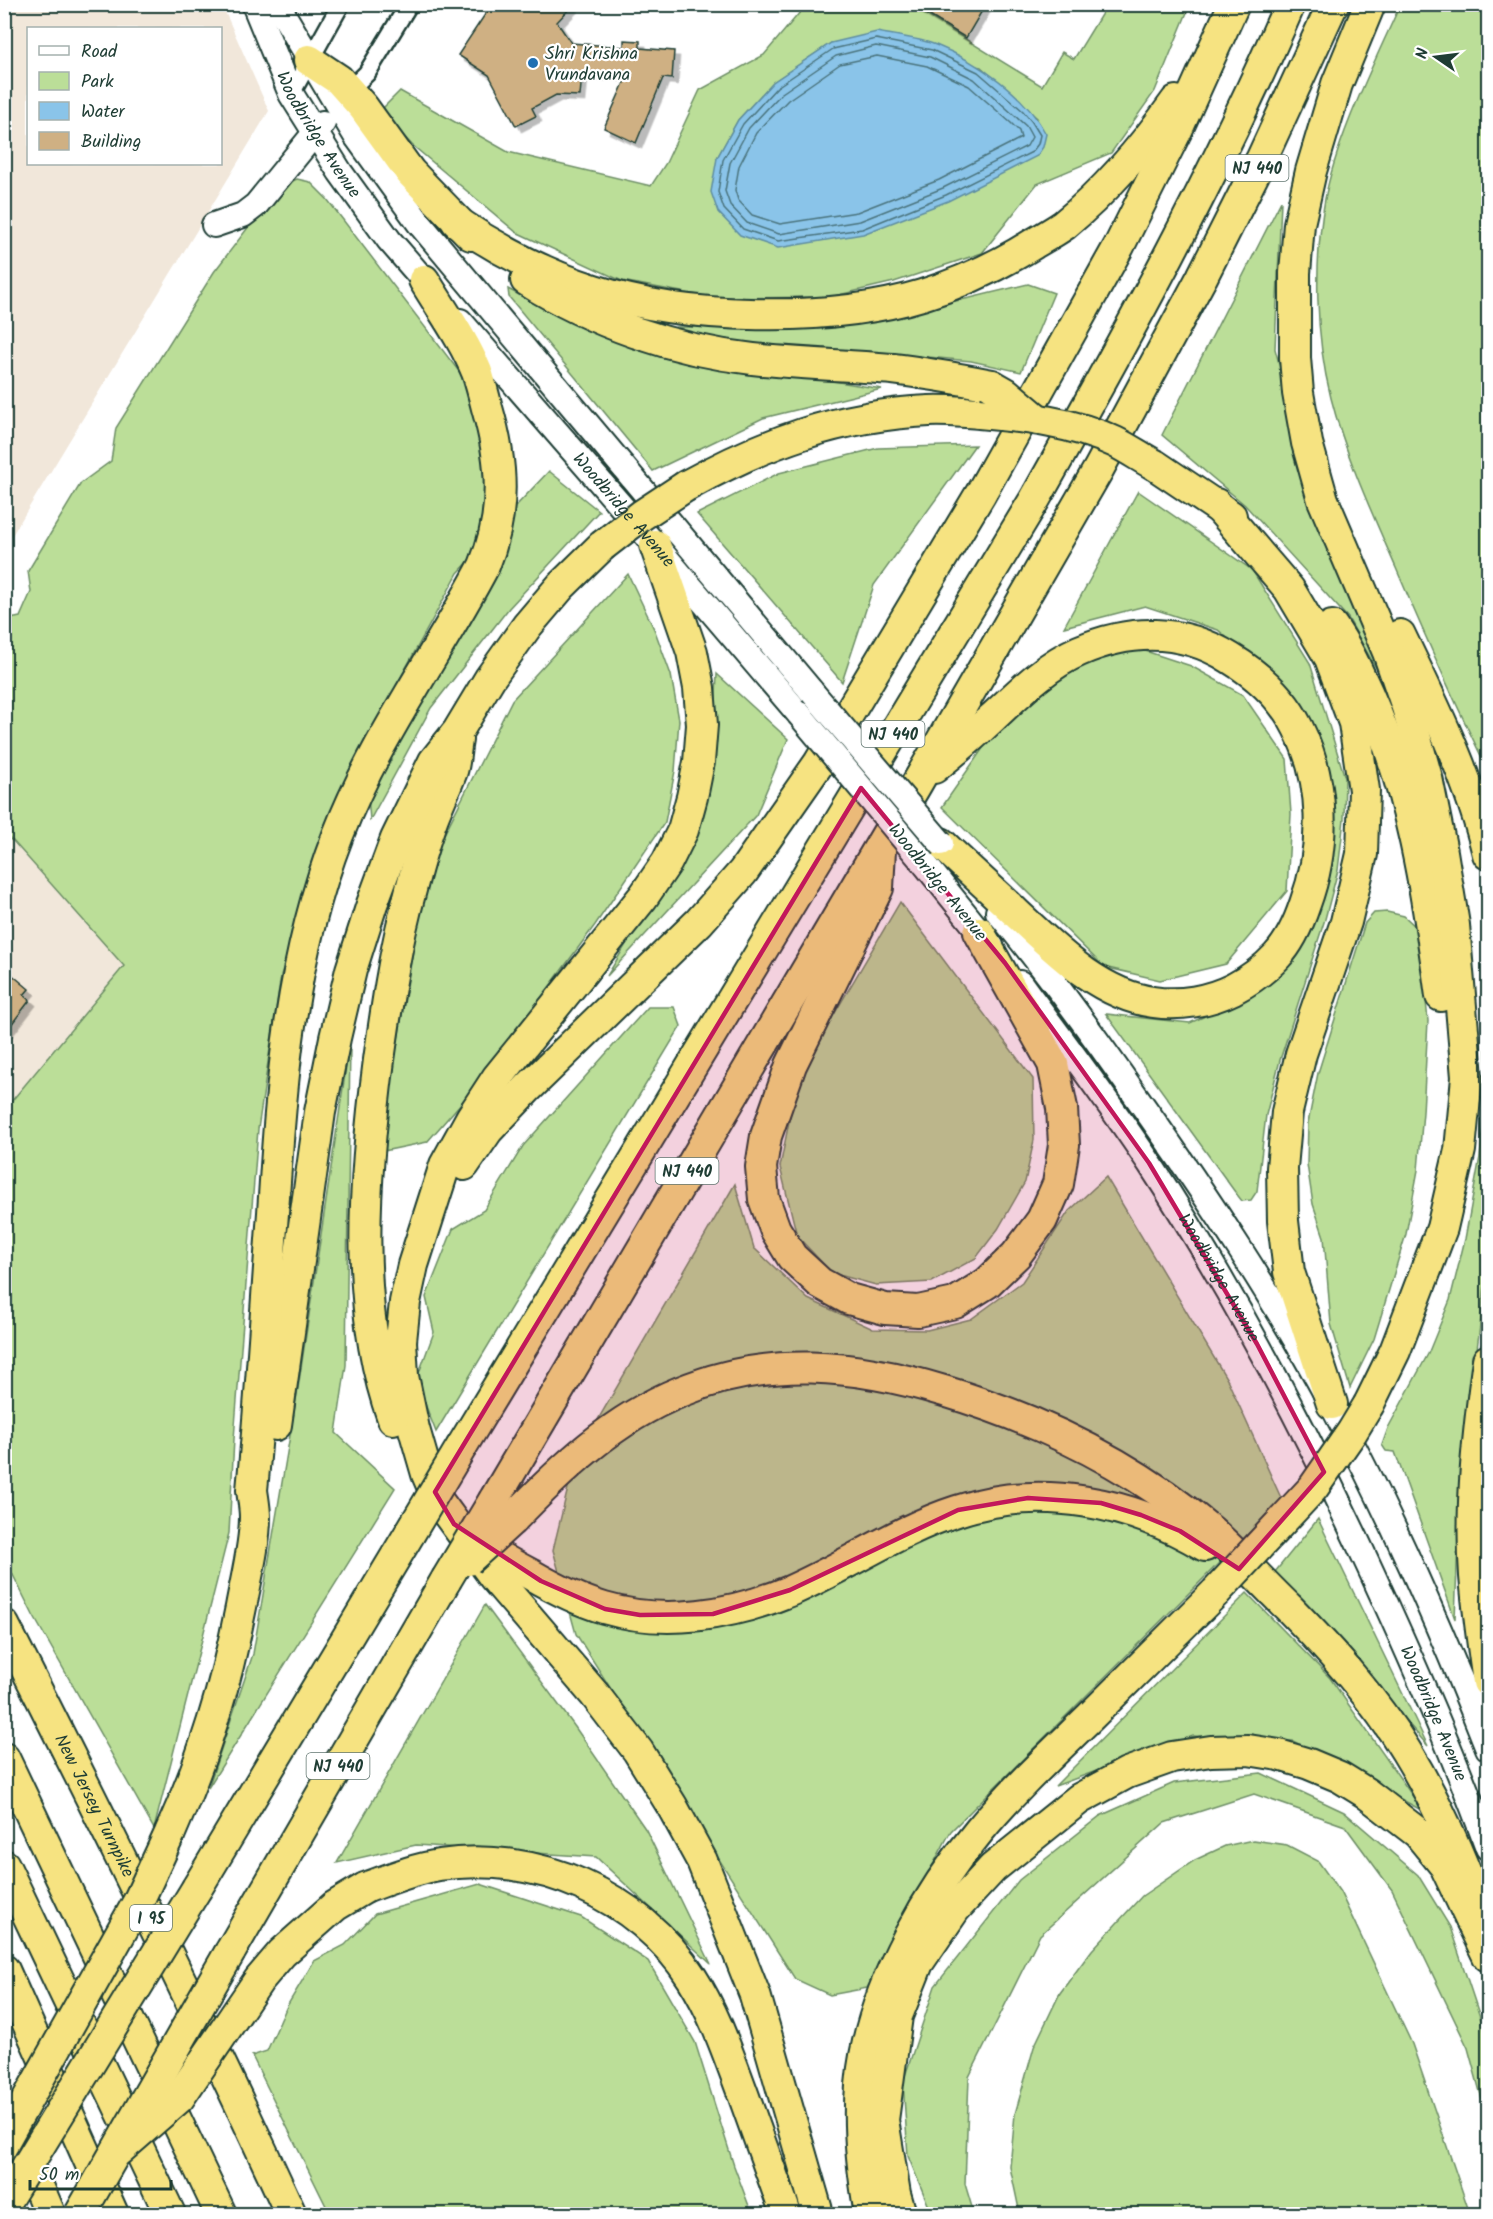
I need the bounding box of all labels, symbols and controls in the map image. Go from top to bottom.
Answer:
legend [27,27,222,165]
north arrow [1406,27,1466,87]
text: Road [81,38,118,67]
place label: Shri Krishna Vrundavana [545,40,638,90]
text: N [1410,46,1436,62]
marker: Shri Krishna Vrundavana [526,56,540,70]
street label: Woodbridge Avenue [267,67,368,205]
text: Park [81,68,114,97]
text: Water [81,98,126,127]
text: Building [81,128,141,157]
road number: NJ 440 [1226,155,1288,181]
street label: Woodbridge Avenue [564,446,681,575]
road number: NJ 440 [862,721,924,747]
street label: Woodbridge Avenue [880,818,994,948]
road number: NJ 440 [656,1158,718,1184]
street label: Woodbridge Avenue [1169,1208,1267,1348]
street label: Woodbridge Avenue [1391,1641,1474,1786]
street label: New Jersey Turnpike [45,1729,141,1883]
road number: NJ 440 [306,1753,370,1779]
road number: I 95 [130,1905,172,1931]
scale bar [30,2153,171,2191]
text: 50 m [39,2161,79,2190]

